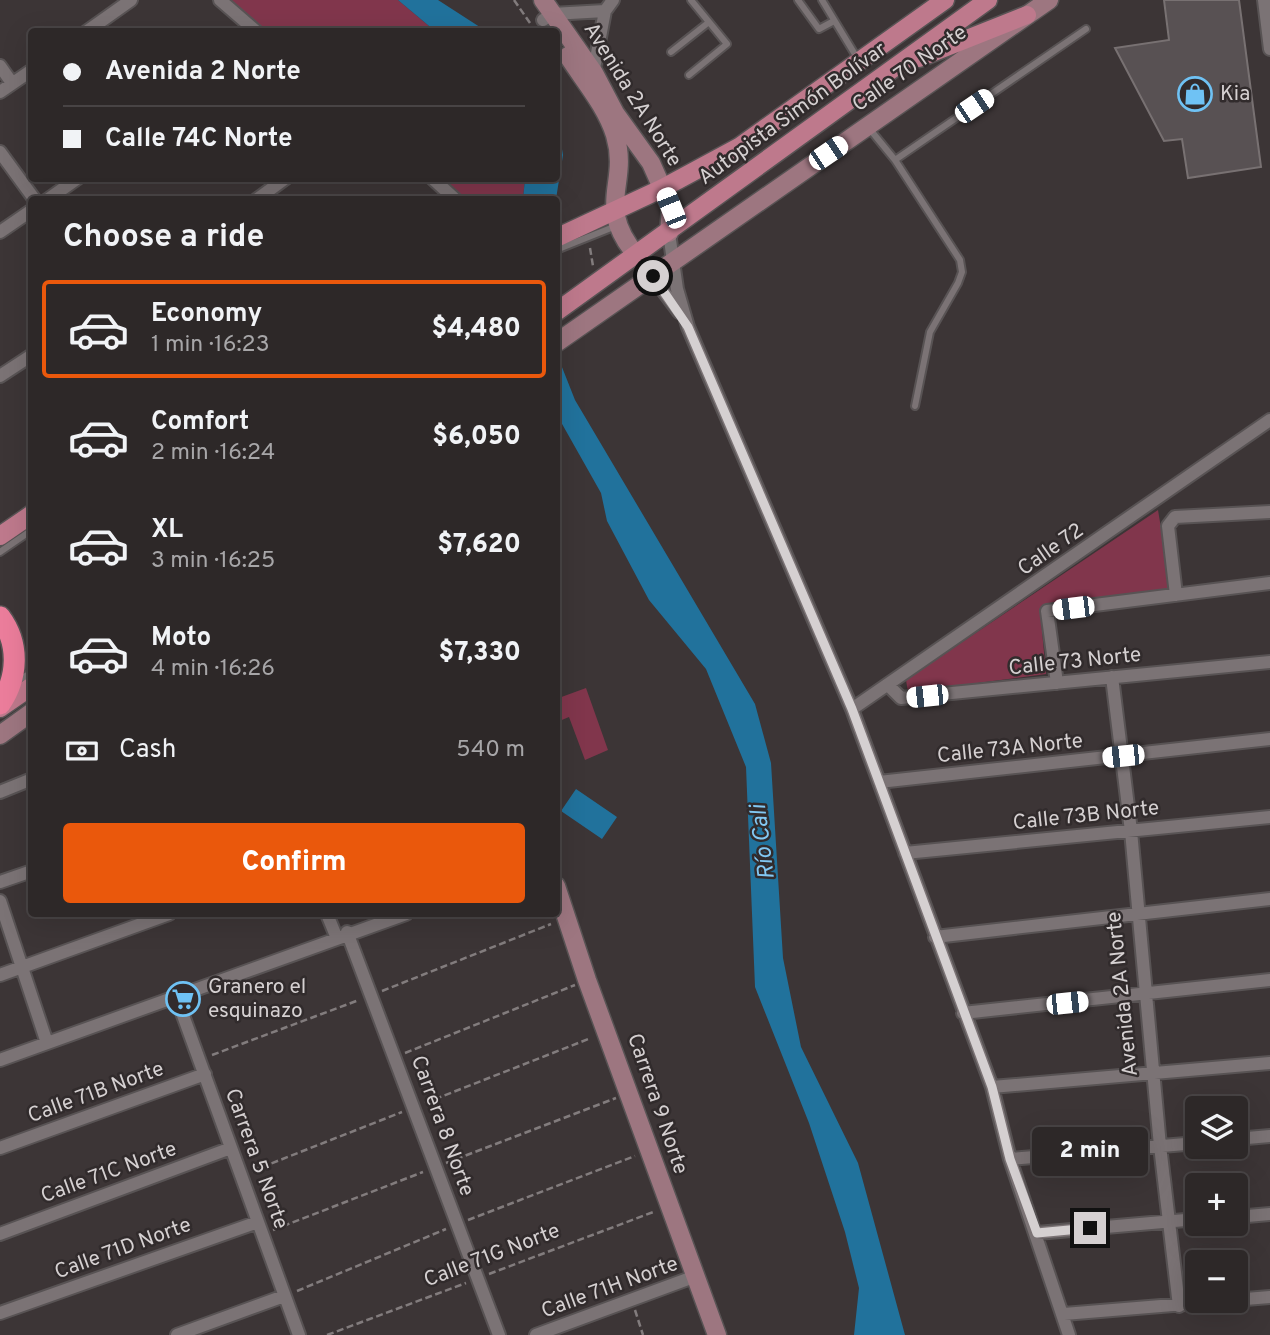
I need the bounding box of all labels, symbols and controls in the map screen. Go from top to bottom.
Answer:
street label: Avenida 2A Norte [577,18,687,172]
street label: Calle 70 Norte [847,20,973,118]
street label: Autopista Simón Bolívar [693,36,893,192]
text: Avenida 2 Norte [105,56,301,89]
shop icon: Kia [1176,75,1214,113]
place label: Kia [1220,81,1250,108]
car [951,86,998,126]
text: Calle 74C Norte [105,123,293,156]
car [805,133,852,173]
car [654,185,689,231]
text: Choose a ride [63,218,264,258]
route start [637,260,669,292]
icon: car [67,298,130,361]
text: Economy [151,298,262,331]
text: $4,480 [431,313,521,346]
text: 1 min · 16:23 [151,331,269,360]
icon: car [67,406,130,469]
text: Comfort [151,406,249,439]
text: $6,050 [432,421,521,454]
text: 2 min · 16:24 [151,439,275,468]
icon: car [67,514,130,577]
text: XL [151,514,183,547]
street label: Calle 72 [1013,518,1089,582]
text: $7,620 [437,529,521,562]
text: 3 min · 16:25 [151,547,275,576]
car [1051,595,1096,621]
icon: car [67,622,130,685]
text: Moto [151,622,211,655]
text: $7,330 [439,637,521,670]
street label: Calle 73 Norte [1007,642,1143,682]
text: 4 min · 16:26 [151,655,275,684]
car [906,683,949,709]
street label: Calle 73A Norte [936,728,1084,770]
icon: cash [63,732,101,770]
text: Cash [119,734,176,767]
text: 540 m [456,736,525,765]
car [1102,743,1145,769]
street label: Calle 73B Norte [1012,795,1160,837]
water label: Río Cali [745,802,783,881]
button: Confirm [63,823,525,903]
street label: Avenida 2A Norte [1101,910,1145,1078]
place label: Granero el esquinazo [208,974,306,1025]
supermarket icon: Granero el esquinazo [164,980,202,1018]
car [1046,990,1089,1016]
street label: Carrera 9 Norte [620,1030,694,1178]
street label: Carrera 8 Norte [404,1052,480,1200]
street label: Calle 71B Norte [24,1056,168,1130]
street label: Carrera 5 Norte [218,1085,294,1233]
map controls [1185,1096,1248,1313]
button: layers [1185,1096,1248,1159]
callout: 2 min [1032,1126,1148,1176]
street label: Calle 71C Norte [37,1136,181,1210]
text: 2 min [1060,1137,1120,1166]
button: + [1185,1173,1248,1236]
street label: Calle 71D Norte [51,1212,195,1286]
route end [1074,1212,1106,1244]
street label: Calle 71G Norte [420,1218,564,1294]
button: − [1185,1250,1248,1313]
street label: Calle 71H Norte [538,1251,682,1325]

